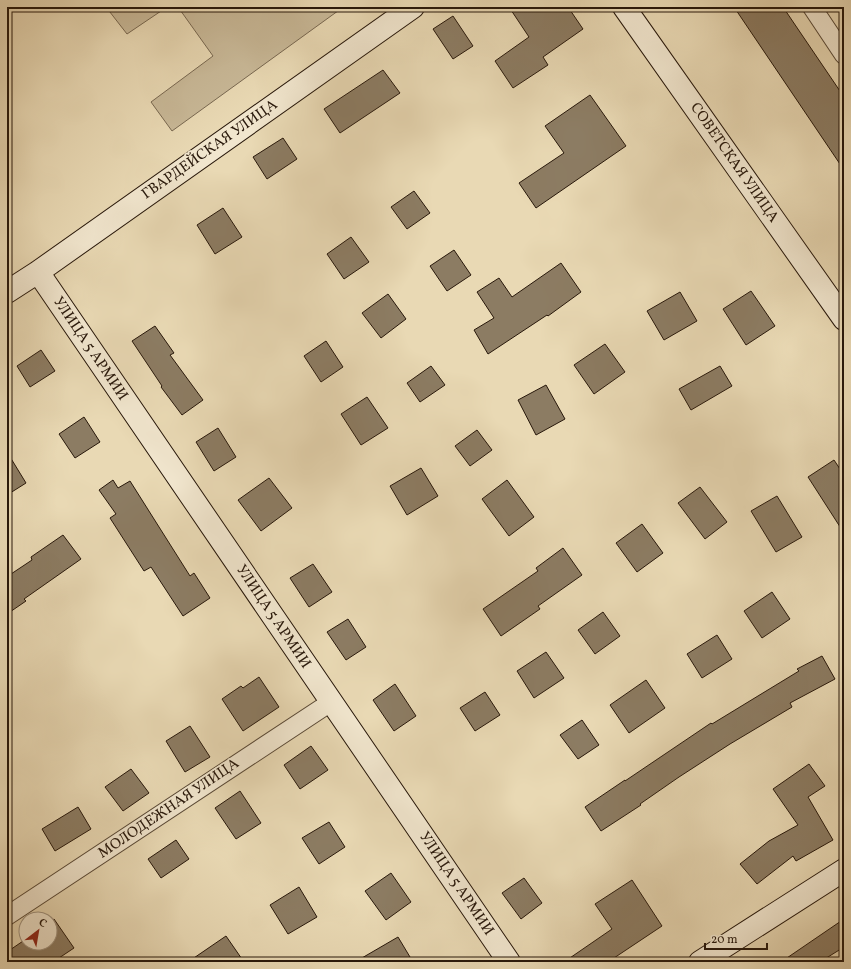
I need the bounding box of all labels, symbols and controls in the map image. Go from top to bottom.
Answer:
street label: ГВАРДЕЙСКАЯ УЛИЦА [138,95,283,205]
street label: СОВЕТСКАЯ УЛИЦА [685,99,784,228]
street label: УЛИЦА 5 АРМИИ [47,293,133,405]
street label: УЛИЦА 5 АРМИИ [230,561,316,673]
street label: МОЛОДЕЖНАЯ УЛИЦА [94,754,244,864]
street label: УЛИЦА 5 АРМИИ [413,828,499,940]
north arrow [18,911,58,951]
text: С [35,915,49,932]
scale bar [705,925,767,951]
text: 20 m [711,932,738,948]

